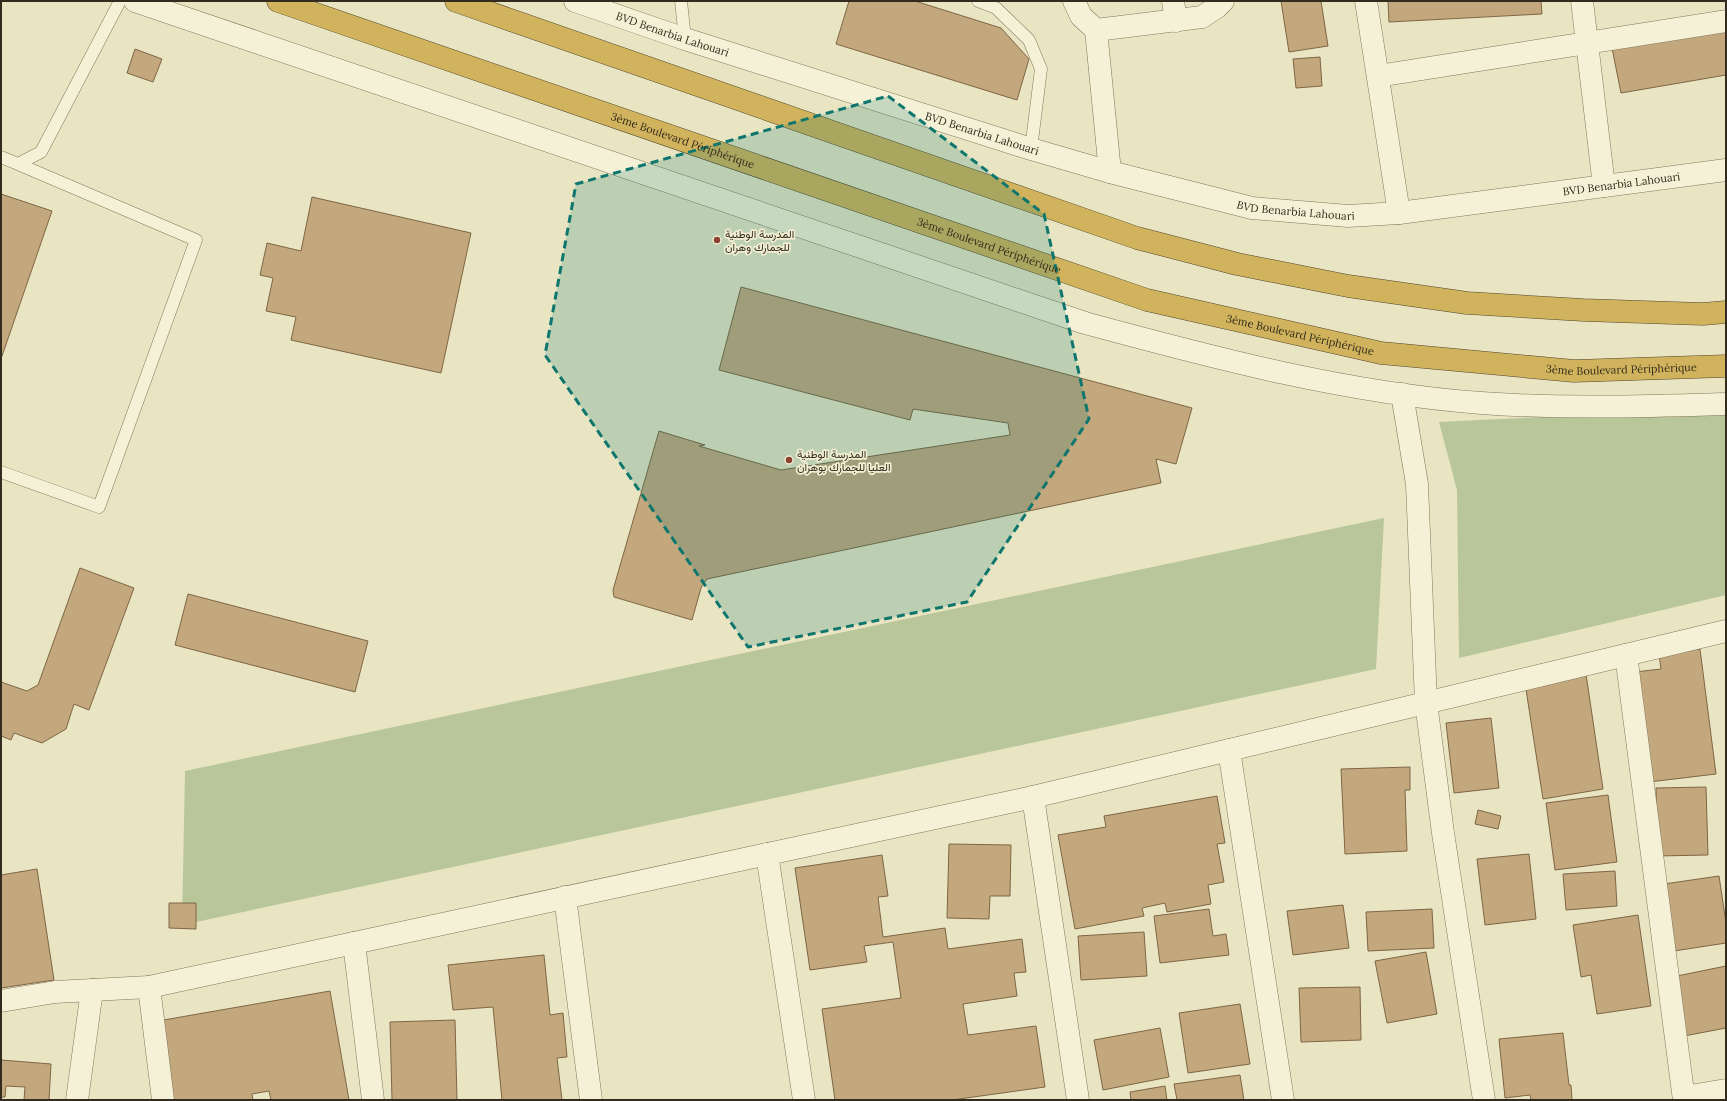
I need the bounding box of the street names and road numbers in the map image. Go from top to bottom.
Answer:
street label: BVD Benarbia Lahouari [614,9,731,60]
street label: 3ème Boulevard Périphérique [609,109,757,171]
street label: BVD Benarbia Lahouari [923,109,1040,158]
street label: BVD Benarbia Lahouari [1562,169,1681,198]
street label: BVD Benarbia Lahouari [1235,197,1355,223]
street label: 3ème Boulevard Périphérique [915,214,1063,277]
street label: 3ème Boulevard Périphérique [1225,311,1375,358]
street label: 3ème Boulevard Périphérique [1545,360,1697,378]

